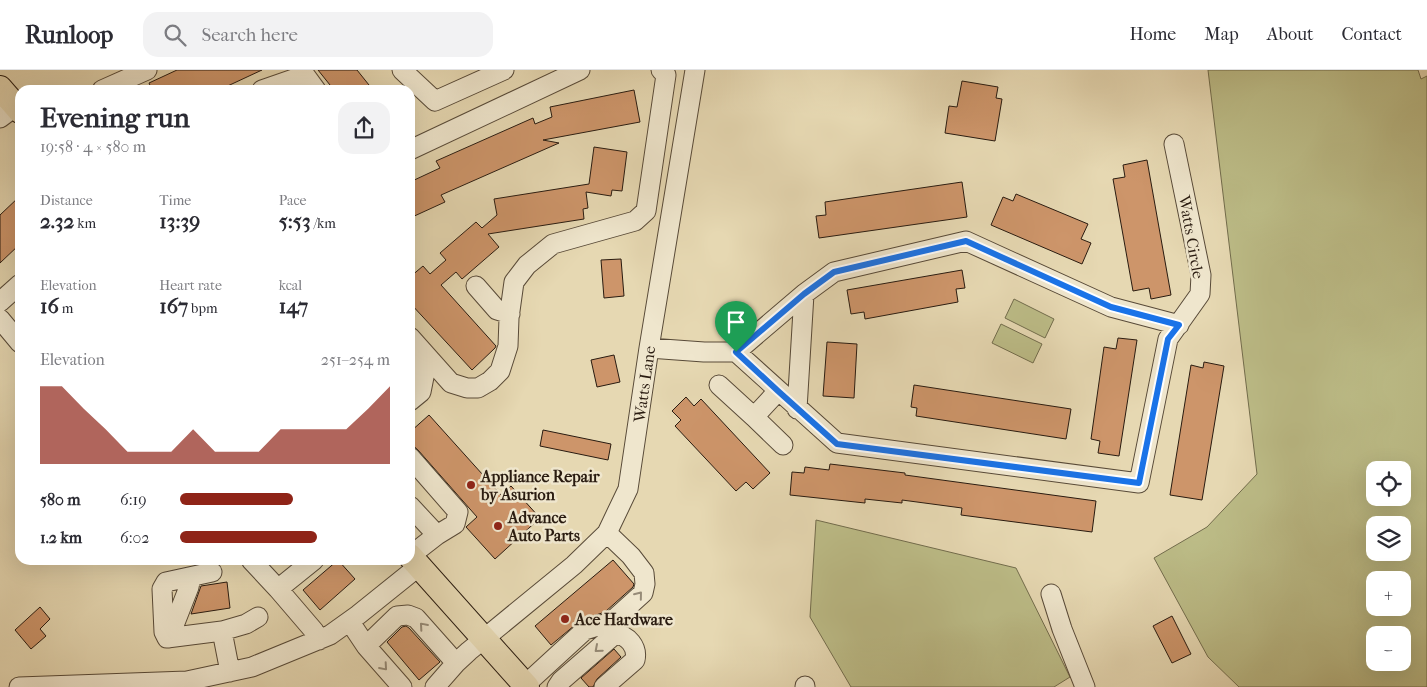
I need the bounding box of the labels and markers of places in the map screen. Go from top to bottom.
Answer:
pin [715,301,757,352]
place label: Appliance Repair by Asurion [480,467,601,505]
marker: Appliance Repair by Asurion [465,479,477,491]
place label: Advance Auto Parts [507,508,580,545]
marker: Advance Auto Parts [492,520,504,532]
place label: Ace Hardware [574,610,673,629]
marker: Ace Hardware [559,613,571,625]

